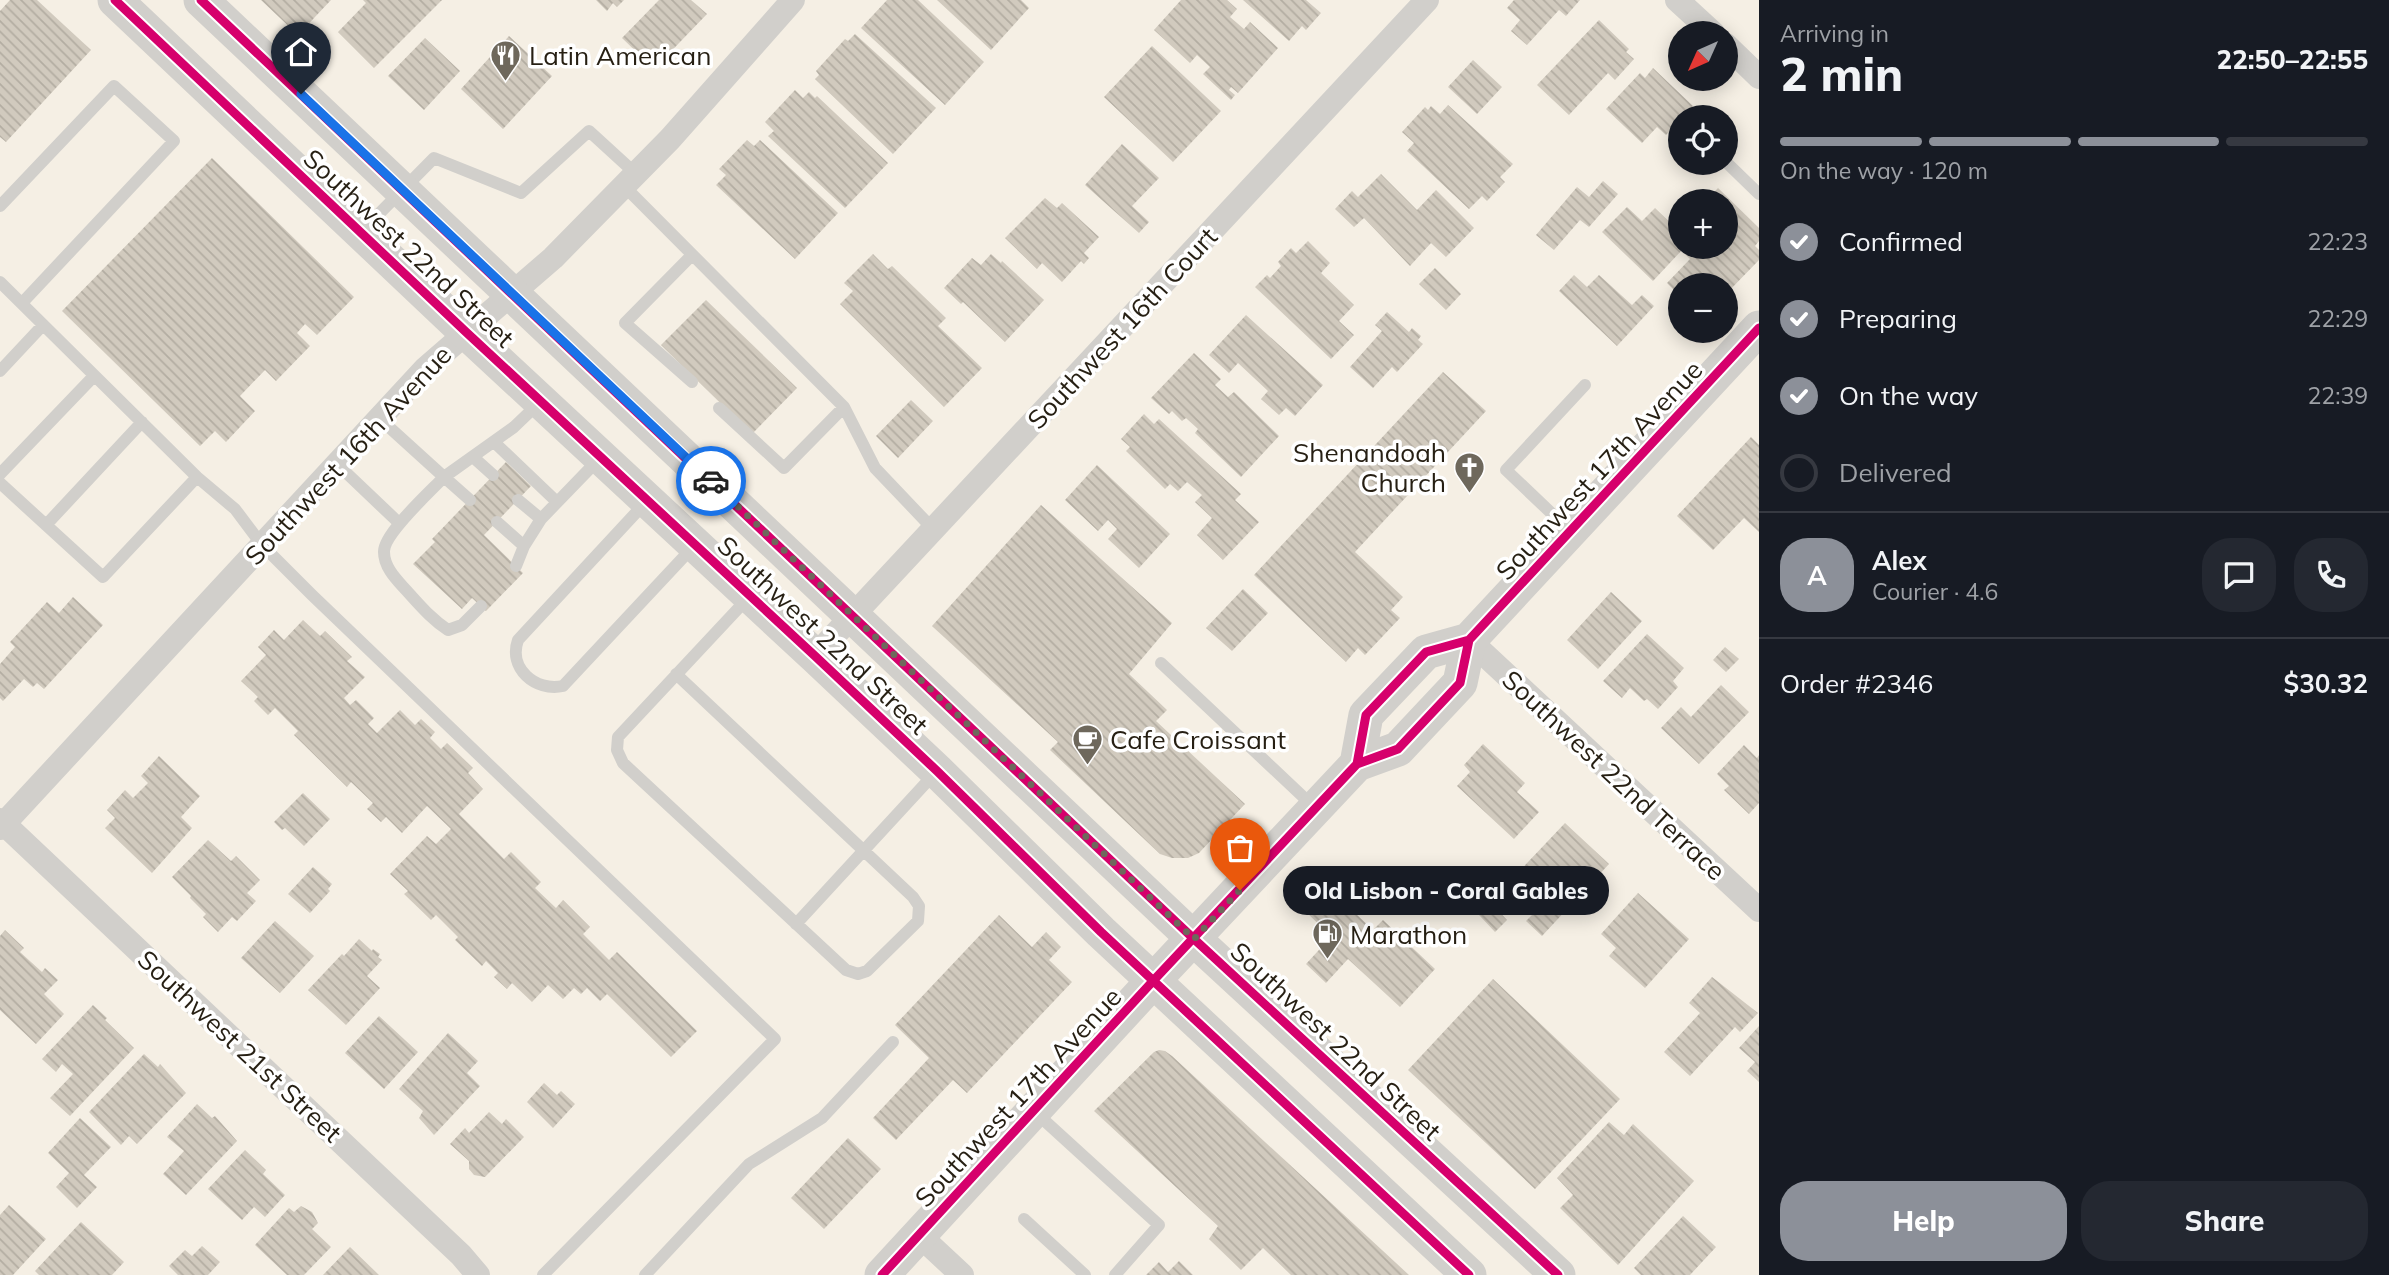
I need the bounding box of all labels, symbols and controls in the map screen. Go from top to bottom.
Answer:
text: Arriving in [1780,19,1889,48]
north arrow [1668,21,1738,91]
map controls [1668,21,1738,343]
pin [271,22,331,94]
icon: home [282,33,320,71]
restaurant icon: Latin American [489,38,523,82]
place label: Latin American [529,39,711,72]
text: 22:50–22:55 [2217,43,2368,76]
text: 2 min [1780,45,1903,103]
button: locate [1668,105,1738,175]
street label: Southwest 22nd Street [297,142,521,354]
text: On the way · 120 m [1780,156,1988,185]
button: + [1668,189,1738,259]
street label: Southwest 16th Court [1020,220,1224,436]
icon: check [1780,223,1818,261]
text: Confirmed [1839,225,1963,258]
text: 22:23 [2308,227,2368,256]
button: − [1668,273,1738,343]
icon: check [1780,300,1818,338]
text: Preparing [1839,302,1957,335]
text: 22:29 [2308,304,2368,333]
street label: Southwest 16th Avenue [238,338,458,572]
street label: Southwest 17th Avenue [1489,353,1709,587]
icon: check [1780,377,1818,415]
text: On the way [1839,379,1978,412]
text: 22:39 [2308,381,2368,410]
place label: Shenandoah Church [1293,436,1446,499]
courier [676,446,746,516]
church icon: Shenandoah Church [1452,450,1486,494]
text: Delivered [1839,456,1952,489]
icon: car [692,462,730,500]
street label: Southwest 22nd Street [711,529,935,741]
button: chat [2202,538,2276,612]
button: phone [2294,538,2368,612]
text: Alex [1872,544,1927,577]
text: A [1807,559,1827,592]
text: Courier · 4.6 [1872,577,1998,606]
street label: Southwest 22nd Terrace [1496,663,1732,887]
text: Order #2346 [1780,667,1933,700]
text: $30.32 [2284,667,2368,700]
cafe icon: Cafe Croissant [1070,722,1104,766]
place label: Cafe Croissant [1110,723,1286,756]
pin [1210,818,1270,890]
icon: bag [1221,829,1259,867]
callout: Old Lisbon - Coral Gables [1282,866,1608,914]
text: Old Lisbon - Coral Gables [1304,876,1588,905]
fuel station icon: Marathon [1310,917,1344,961]
place label: Marathon [1350,918,1467,951]
street label: Southwest 22nd Street [1224,935,1448,1147]
street label: Southwest 21st Street [131,943,349,1149]
street label: Southwest 17th Avenue [908,980,1128,1214]
button: Help [1780,1181,2067,1261]
button: Share [2081,1181,2368,1261]

